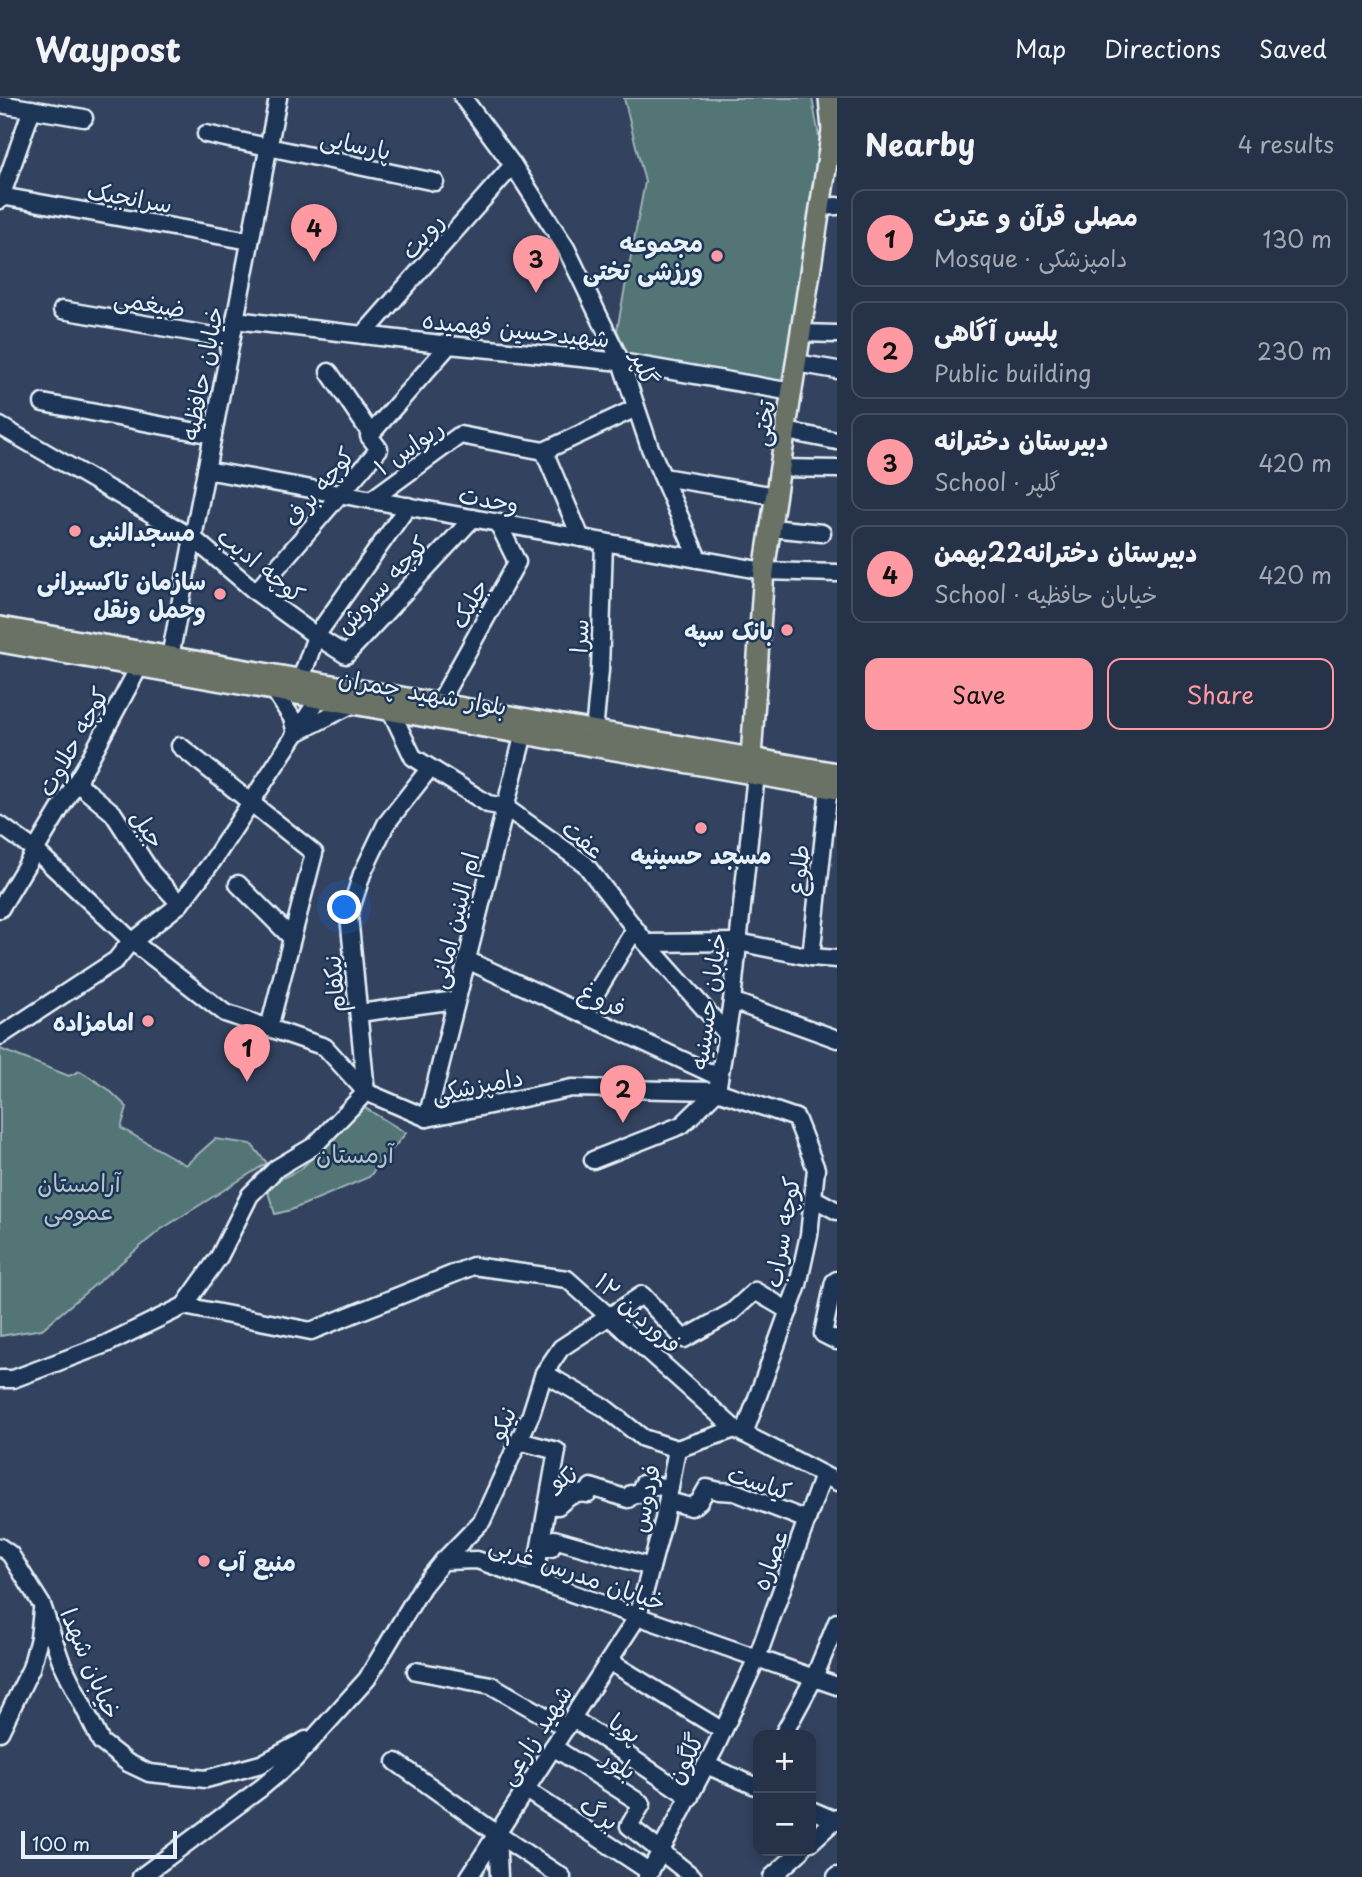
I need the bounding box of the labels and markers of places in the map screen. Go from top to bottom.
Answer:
pin: 4 [291,204,337,262]
place label: مجموعه ورزشی تختی [583,224,703,288]
pin: 3 [513,235,559,293]
marker: مجموعه ورزشی تختی [709,248,725,264]
place label: مسجدالنبی [89,513,195,549]
marker: مسجدالنبی [67,523,83,539]
place label: سازمان تاکسیرانی وحمل ونقل [37,562,206,626]
marker: سازمان تاکسیرانی وحمل ونقل [212,586,228,602]
place label: بانک سپه [684,612,773,648]
marker: بانک سپه [779,622,795,638]
marker: مسجد حسینیه [693,820,709,836]
place label: مسجد حسینیه [630,836,772,872]
place label: امامزاده [53,1003,134,1039]
marker: امامزاده [140,1013,156,1029]
pin: 1 [224,1024,270,1082]
pin: 2 [600,1065,646,1123]
place label: منبع آب [218,1543,296,1580]
marker: منبع آب [196,1553,212,1569]

